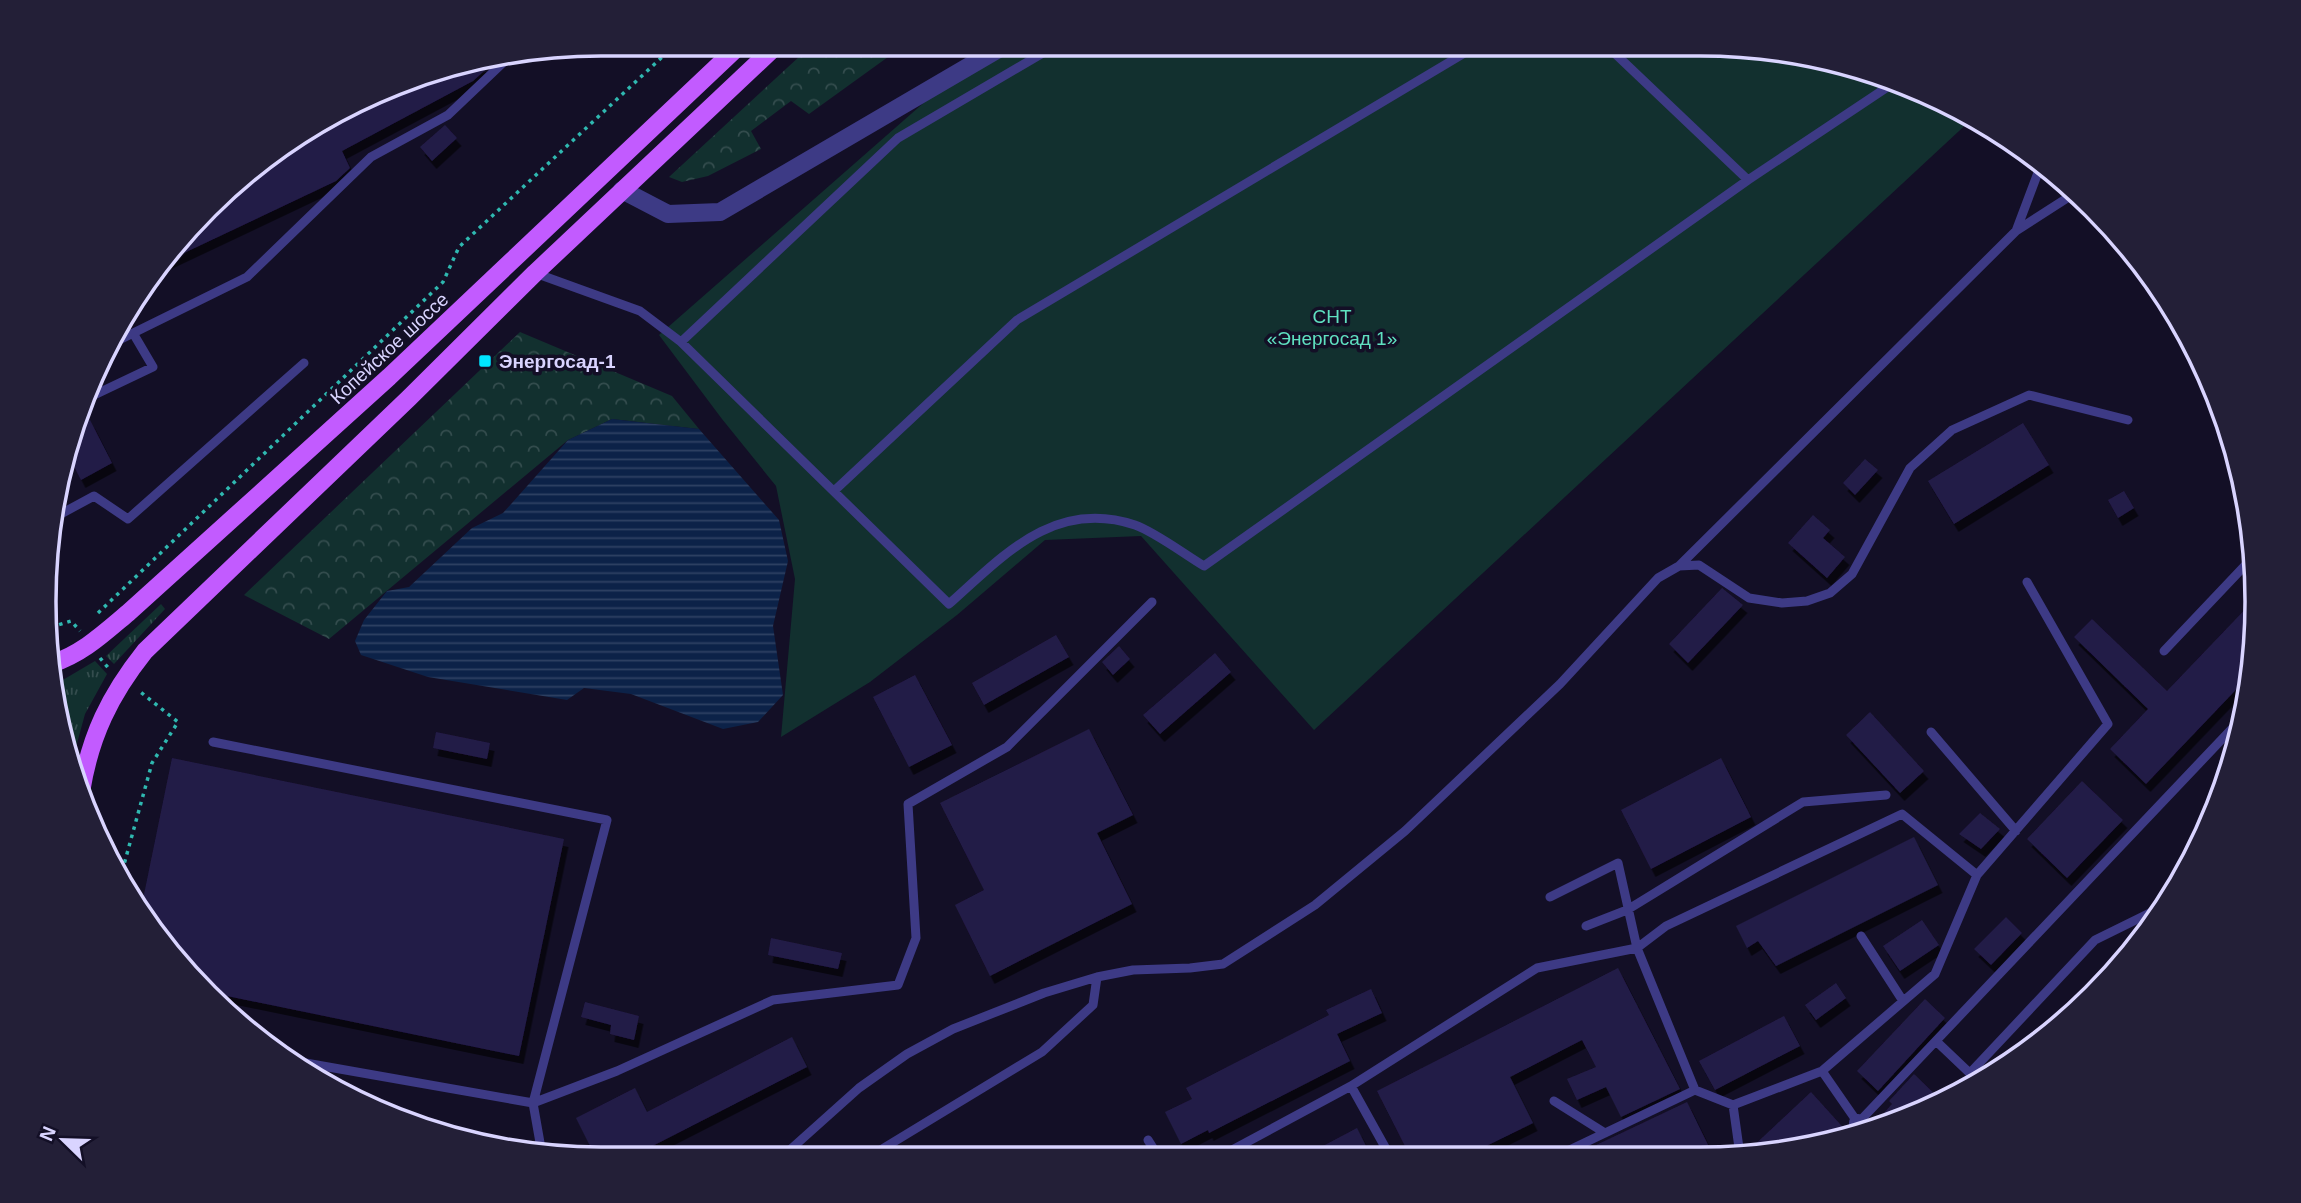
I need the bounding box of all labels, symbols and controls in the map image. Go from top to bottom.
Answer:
street label: Копейское шоссе [326,289,452,408]
park label: СНТ «Энергосад 1» [1267,306,1397,349]
place label: Энергосад-1 [499,351,616,372]
marker: Энергосад-1 [477,353,493,369]
north arrow [28,1105,98,1175]
text: N [35,1123,60,1144]

